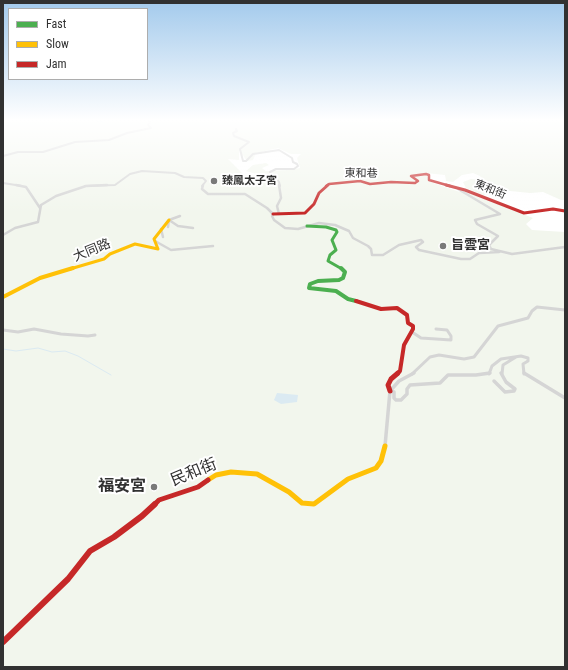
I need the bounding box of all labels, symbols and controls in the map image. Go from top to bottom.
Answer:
legend [8,8,148,80]
text: Fast [46,17,66,31]
text: Slow [46,37,69,51]
text: Jam [46,57,67,71]
street label: 東和巷 [344,167,378,181]
place label: 臻鳳太子宮 [222,174,277,188]
marker: 臻鳳太子宮 [209,176,219,186]
street label: 東和街 [472,178,508,202]
street label: 大同路 [71,236,113,266]
place label: 旨雲宮 [451,238,490,254]
marker: 旨雲宮 [438,241,448,251]
street label: 民和街 [168,455,220,491]
place label: 福安宮 [98,477,146,497]
marker: 福安宮 [149,482,159,492]

